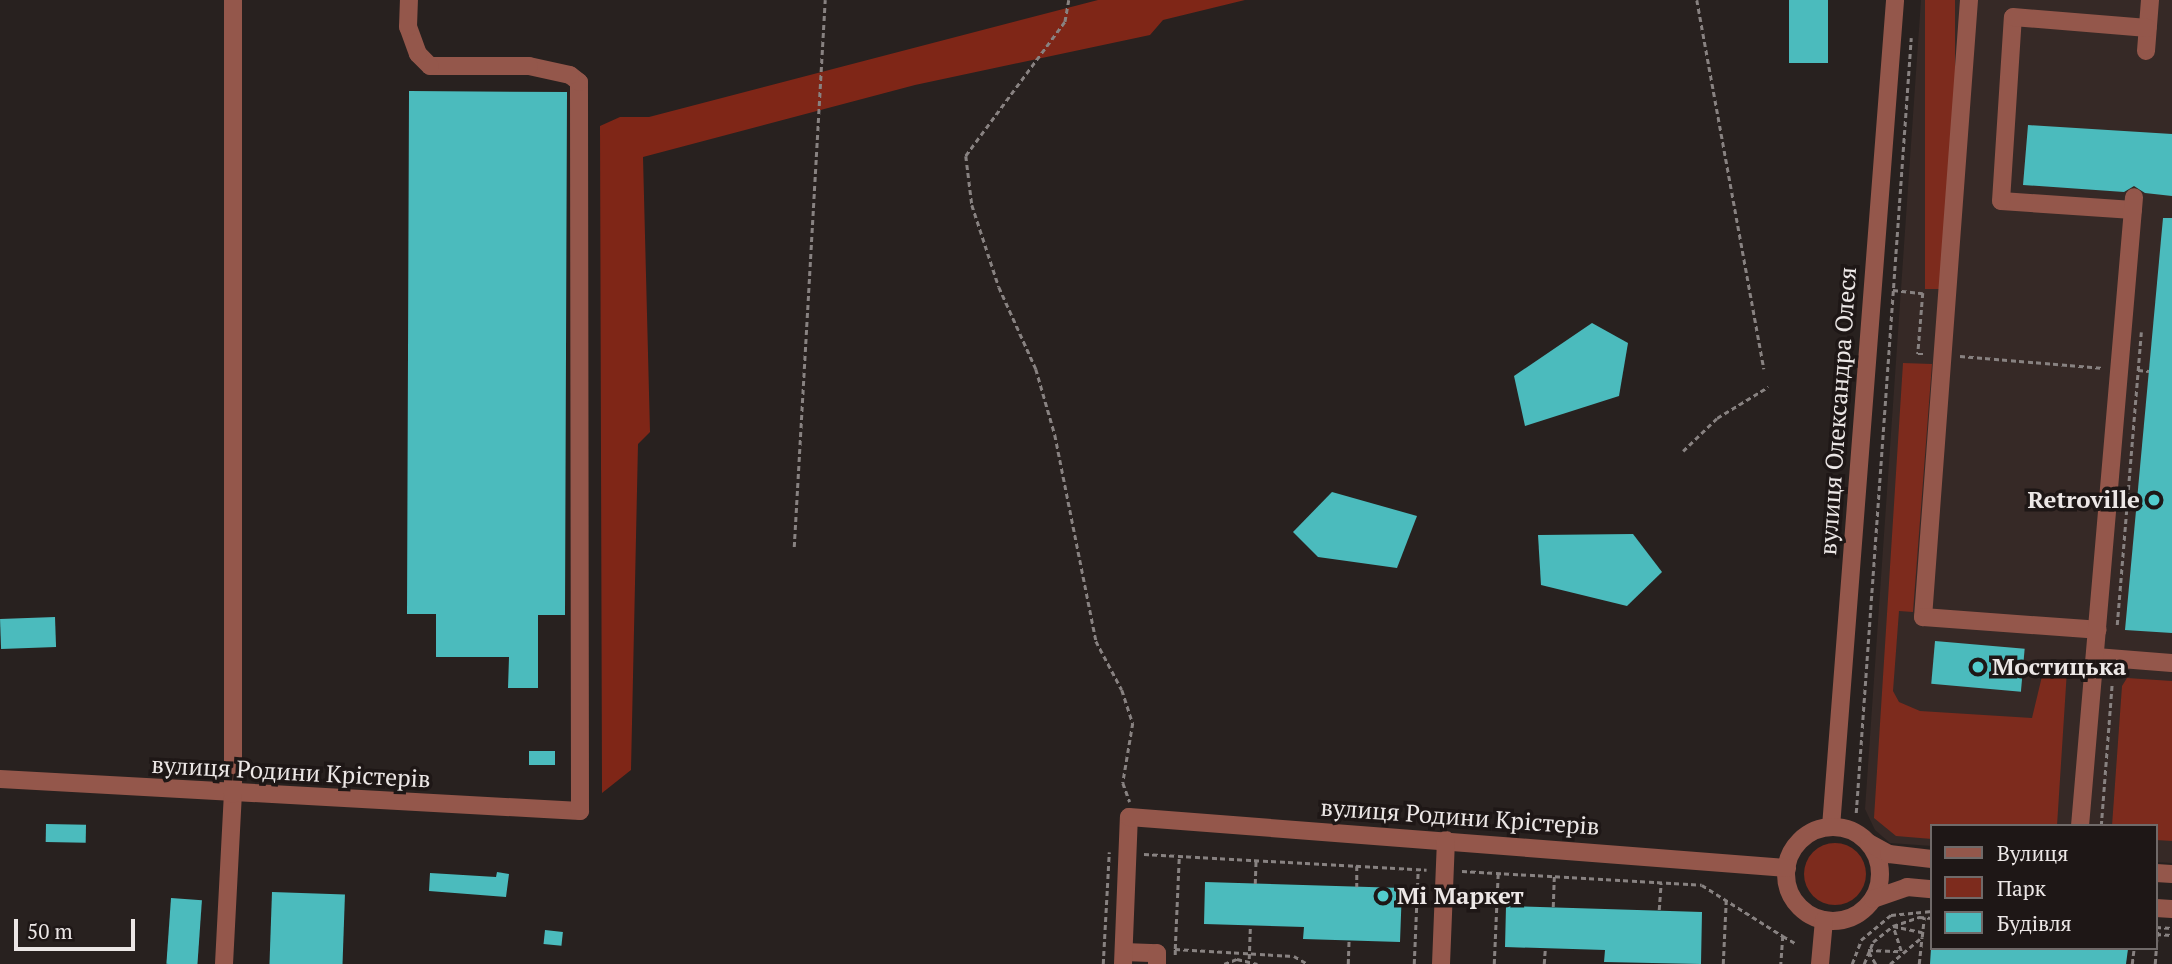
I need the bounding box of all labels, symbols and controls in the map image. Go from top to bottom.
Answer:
street label: вулиця Олександра Олеся [1814,266,1862,556]
place label: Retroville [2027,486,2140,514]
marker: Retroville [2146,492,2162,508]
place label: Мостицька [1992,653,2126,681]
marker: Мостицька [1970,659,1986,675]
street label: вулиця Родини Крістерів [151,750,431,794]
street label: вулиця Родини Крістерів [1319,793,1601,841]
legend [1930,824,2158,950]
text: Вулиця [1997,839,2068,867]
text: Парк [1997,874,2046,902]
place label: Мі Маркет [1397,882,1524,910]
marker: Мі Маркет [1375,888,1391,904]
scale bar [18,904,138,948]
text: Будівля [1997,909,2072,937]
text: 50 m [27,917,73,945]

